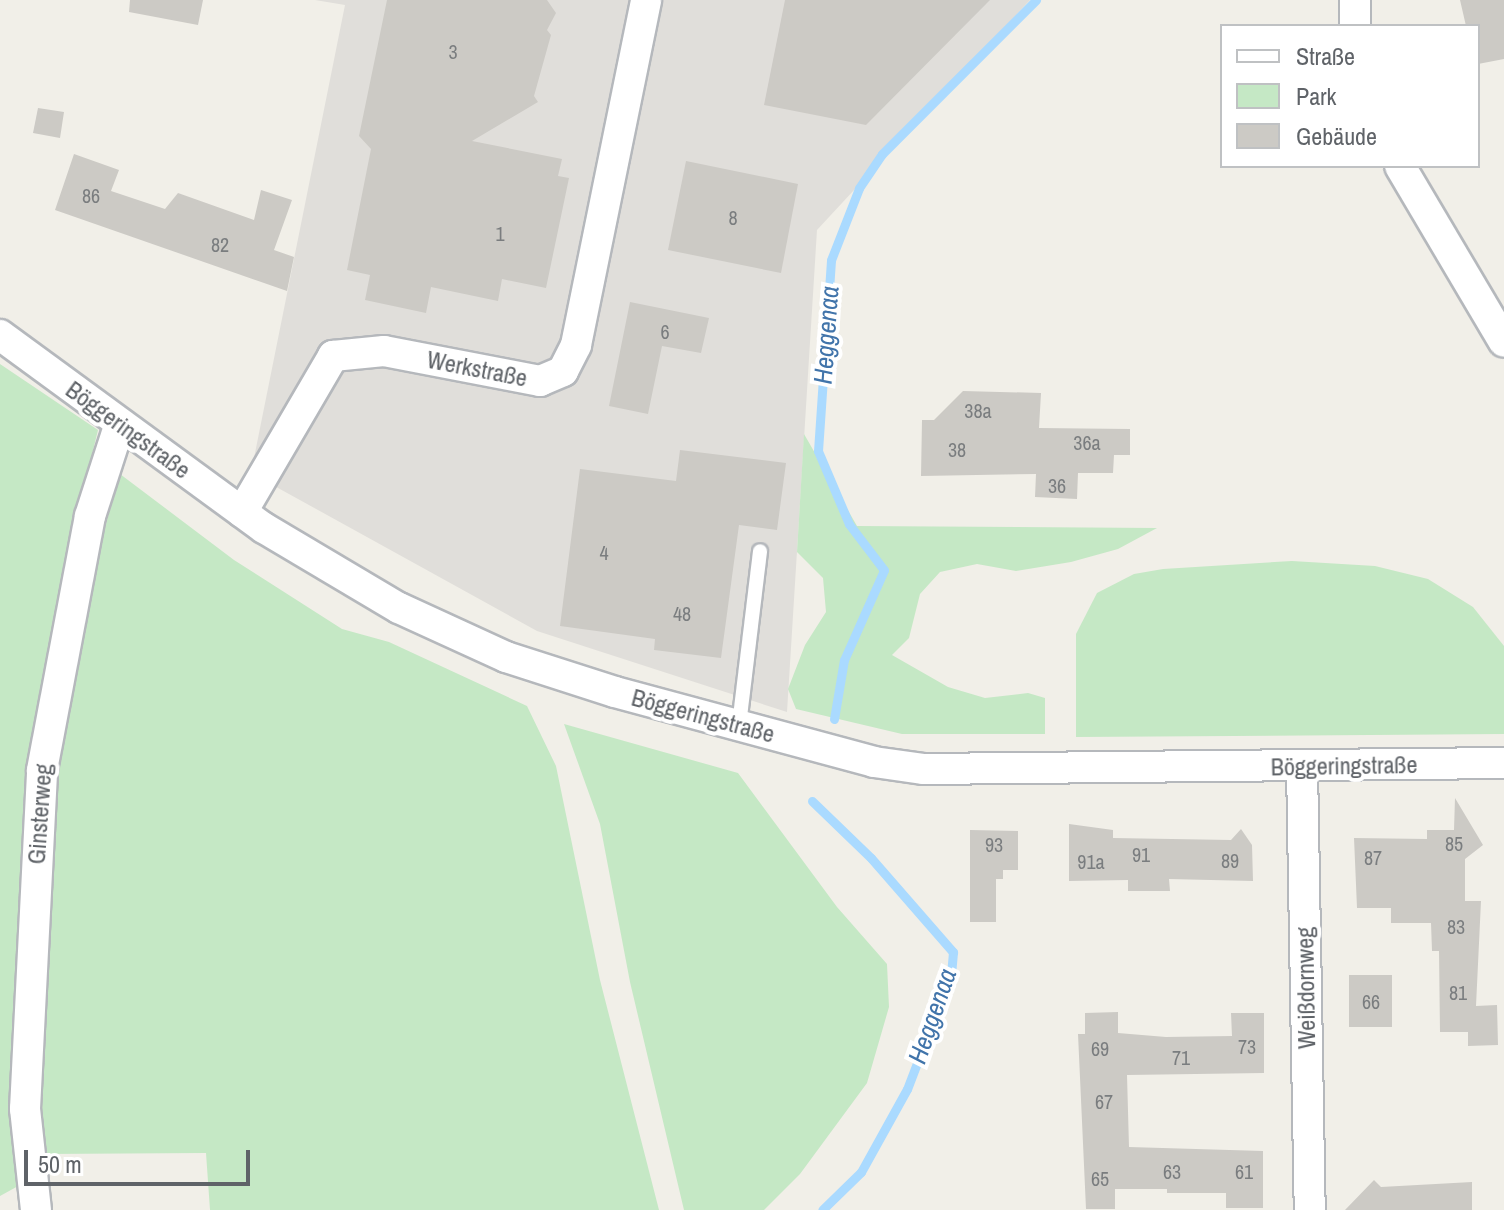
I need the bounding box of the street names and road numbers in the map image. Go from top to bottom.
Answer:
street label: Werkstraße [425,345,529,393]
street label: Böggeringstraße [60,375,196,485]
street label: Böggeringstraße [628,683,778,749]
street label: Böggeringstraße [1270,750,1418,782]
street label: Ginsterweg [22,763,58,865]
street label: Weißdornweg [1291,927,1321,1049]

